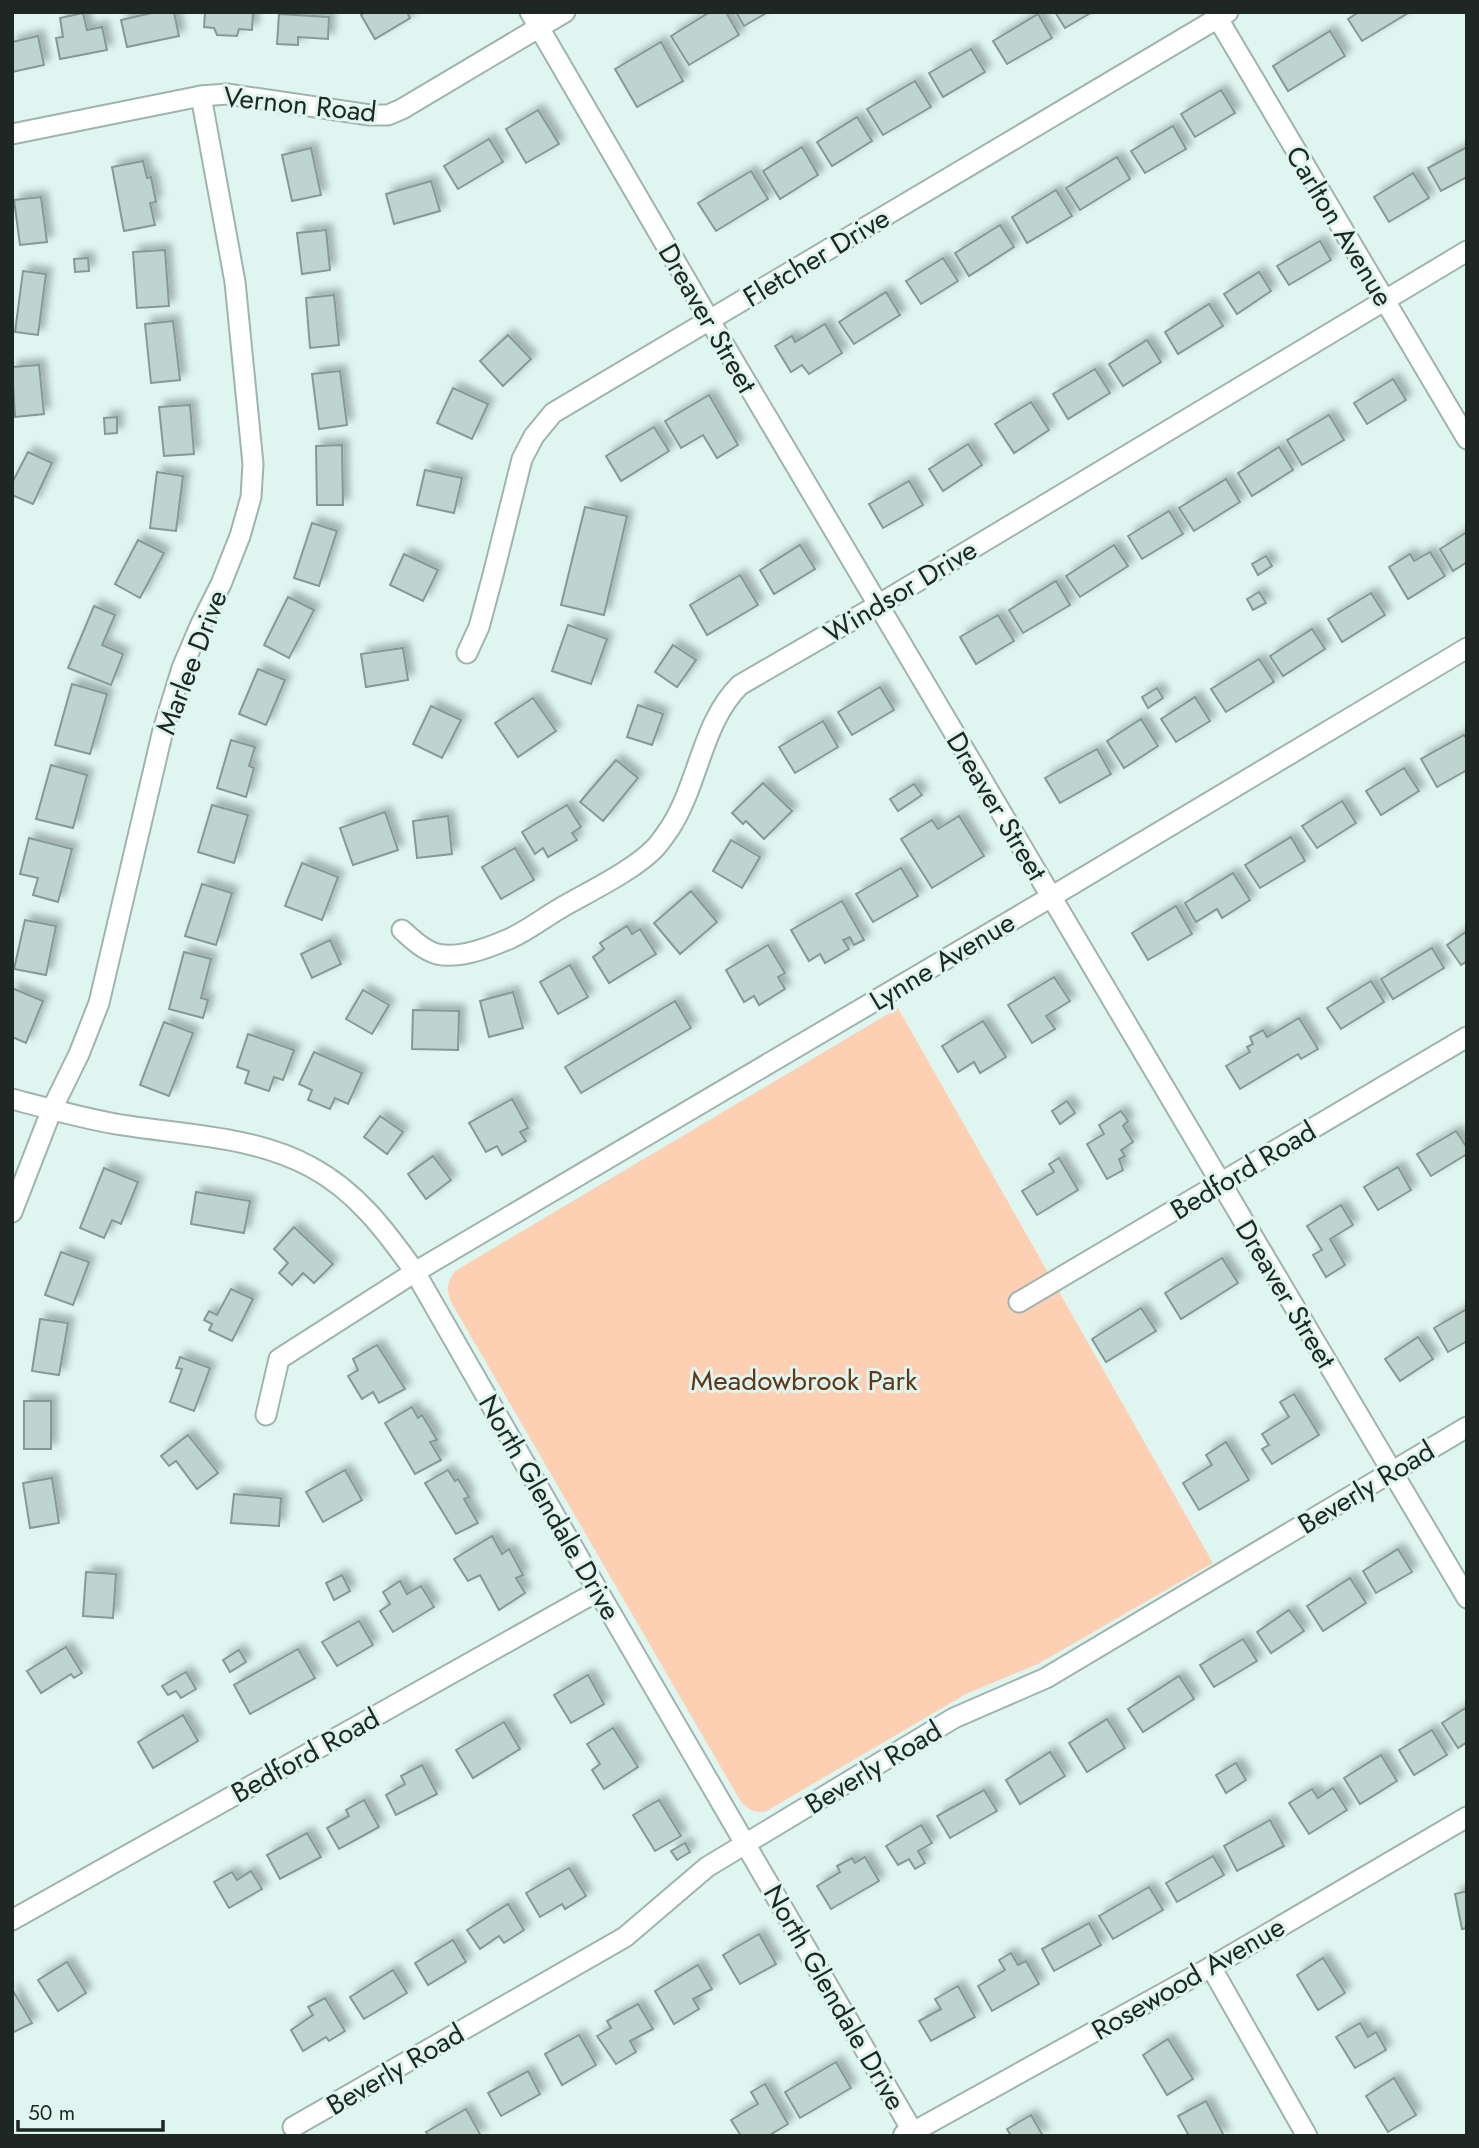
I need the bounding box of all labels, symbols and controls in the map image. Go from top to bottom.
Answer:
street label: Vernon Road [221,76,379,133]
street label: Carlton Avenue [1275,138,1404,314]
street label: Fletcher Drive [735,198,897,317]
street label: Dreaver Street [648,236,767,401]
street label: Windsor Drive [816,529,985,653]
street label: Marlee Drive [145,584,238,740]
street label: Dreaver Street [936,724,1057,889]
street label: Lynne Avenue [862,902,1023,1021]
street label: Bedford Road [1163,1111,1324,1230]
street label: Dreaver Street [1225,1212,1346,1377]
park label: Meadowbrook Park [691,1360,918,1401]
street label: North Glendale Drive [468,1387,631,1628]
street label: Beverly Road [1290,1430,1442,1544]
street label: Bedford Road [224,1698,387,1813]
street label: Beverly Road [797,1710,949,1824]
street label: North Glendale Drive [753,1877,916,2118]
street label: Rosewood Avenue [1084,1906,1292,2050]
street label: Beverly Road [319,2013,472,2125]
scale bar [18,2088,163,2132]
text: 50 m [28,2098,75,2128]

